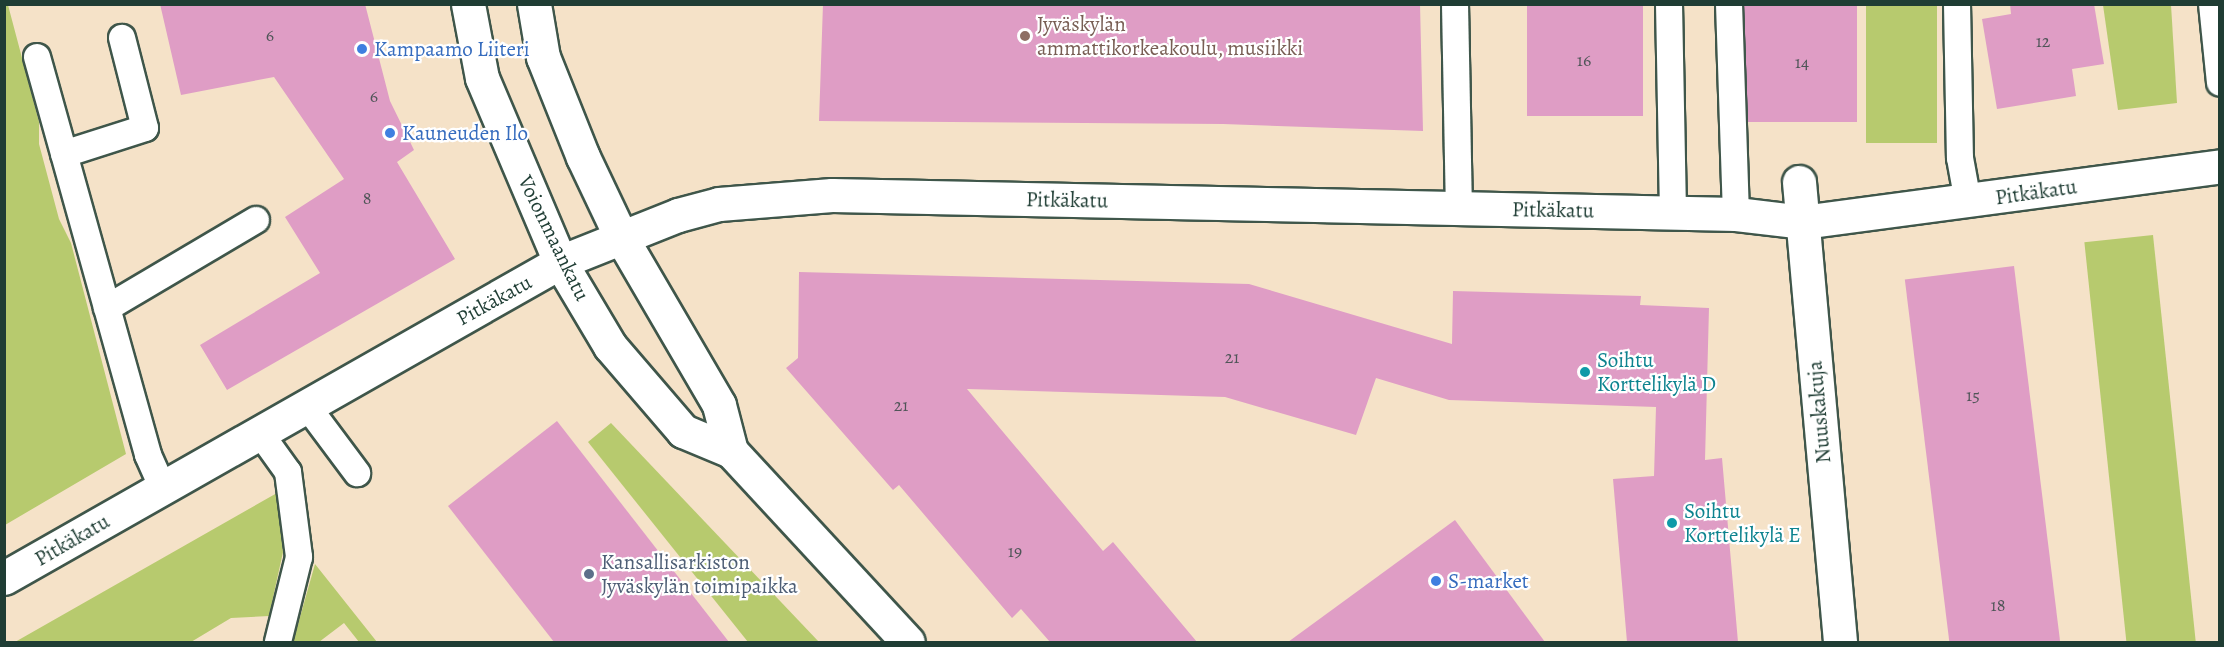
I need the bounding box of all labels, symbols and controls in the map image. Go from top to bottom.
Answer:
place label: Jyväskylän ammattikorkeakoulu, musiikki [1037,11,1304,61]
house number: 6 [266,24,274,46]
marker: Jyväskylän ammattikorkeakoulu, musiikki [1018,29,1032,43]
house number: 12 [2036,30,2050,52]
place label: Kampaamo Liiteri [374,36,530,62]
marker: Kampaamo Liiteri [355,42,369,56]
house number: 16 [1577,49,1591,71]
house number: 14 [1795,51,1809,73]
house number: 6 [370,85,378,107]
place label: Kauneuden Ilo [402,120,528,146]
marker: Kauneuden Ilo [383,126,397,140]
street label: Voionmaankatu [513,171,595,305]
street label: Pitkäkatu [1994,174,2078,210]
house number: 8 [363,187,371,209]
street label: Pitkäkatu [1026,187,1108,213]
street label: Pitkäkatu [1512,197,1594,223]
street label: Pitkäkatu [452,269,536,331]
house number: 21 [1225,346,1239,368]
place label: Soihtu Korttelikylä D [1597,347,1716,397]
street label: Nuuskakuja [1802,360,1836,464]
marker: Soihtu Korttelikylä D [1578,365,1592,379]
house number: 15 [1966,384,1980,406]
house number: 21 [894,394,908,416]
place label: Soihtu Korttelikylä E [1684,498,1801,548]
street label: Pitkäkatu [30,509,114,571]
marker: Soihtu Korttelikylä E [1665,516,1679,530]
house number: 19 [1008,540,1022,562]
place label: Kansallisarkiston Jyväskylän toimipaikka [601,549,798,599]
marker: Kansallisarkiston Jyväskylän toimipaikka [582,567,596,581]
place label: S-market [1448,568,1529,594]
marker: S-market [1429,574,1443,588]
house number: 18 [1991,594,2005,616]

